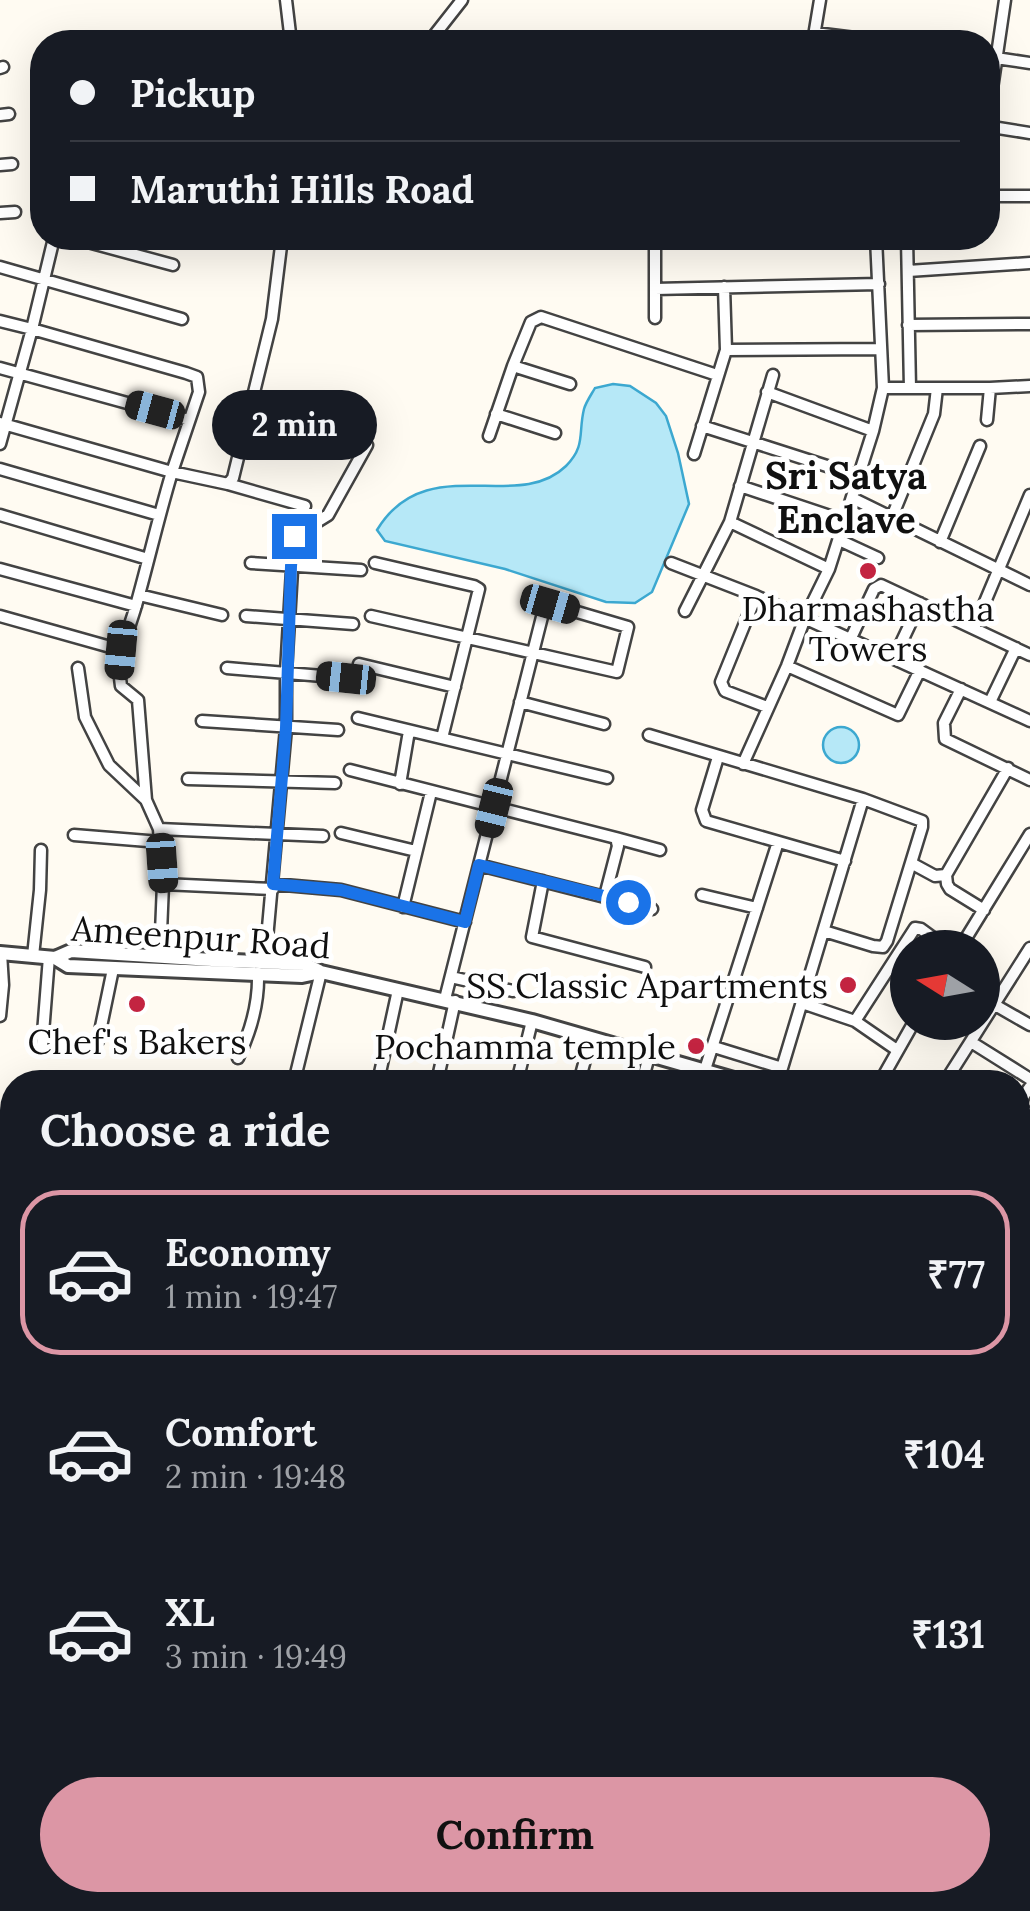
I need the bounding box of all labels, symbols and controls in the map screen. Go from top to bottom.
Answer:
text: Pickup [130,69,255,117]
text: Maruthi Hills Road [130,165,474,213]
car [122,388,188,432]
callout: 2 min [212,391,376,461]
text: 2 min [252,404,337,445]
district label: Sri Satya Enclave [765,451,927,543]
route end [272,514,317,559]
marker: Dharmashastha Towers [857,560,879,582]
car [517,581,583,627]
place label: Dharmashastha Towers [741,586,995,671]
car [103,619,139,681]
car [315,660,377,696]
car [472,775,516,841]
car [145,832,179,894]
route start [606,880,651,925]
street label: Ameenpur Road [69,905,332,968]
north arrow [890,930,1000,1040]
map controls [890,930,1000,1040]
place label: SS Classic Apartments [466,963,828,1008]
marker: SS Classic Apartments [837,974,859,996]
marker: Chef's Bakers [126,993,148,1015]
place label: Chef's Bakers [28,1019,246,1064]
place label: Pochamma temple [374,1024,676,1069]
marker: Pochamma temple [685,1035,707,1057]
text: Choose a ride [40,1101,330,1158]
icon: car [45,1228,135,1318]
text: Economy [165,1228,331,1276]
text: ₹77 [927,1250,985,1298]
text: 1 min · 19:47 [165,1276,337,1317]
icon: car [45,1408,135,1498]
text: Comfort [165,1408,317,1456]
text: ₹104 [903,1430,985,1478]
text: 2 min · 19:48 [165,1456,346,1497]
icon: car [45,1588,135,1678]
text: XL [165,1588,215,1636]
text: ₹131 [911,1610,985,1658]
text: 3 min · 19:49 [165,1636,347,1677]
button: Confirm [40,1777,990,1892]

